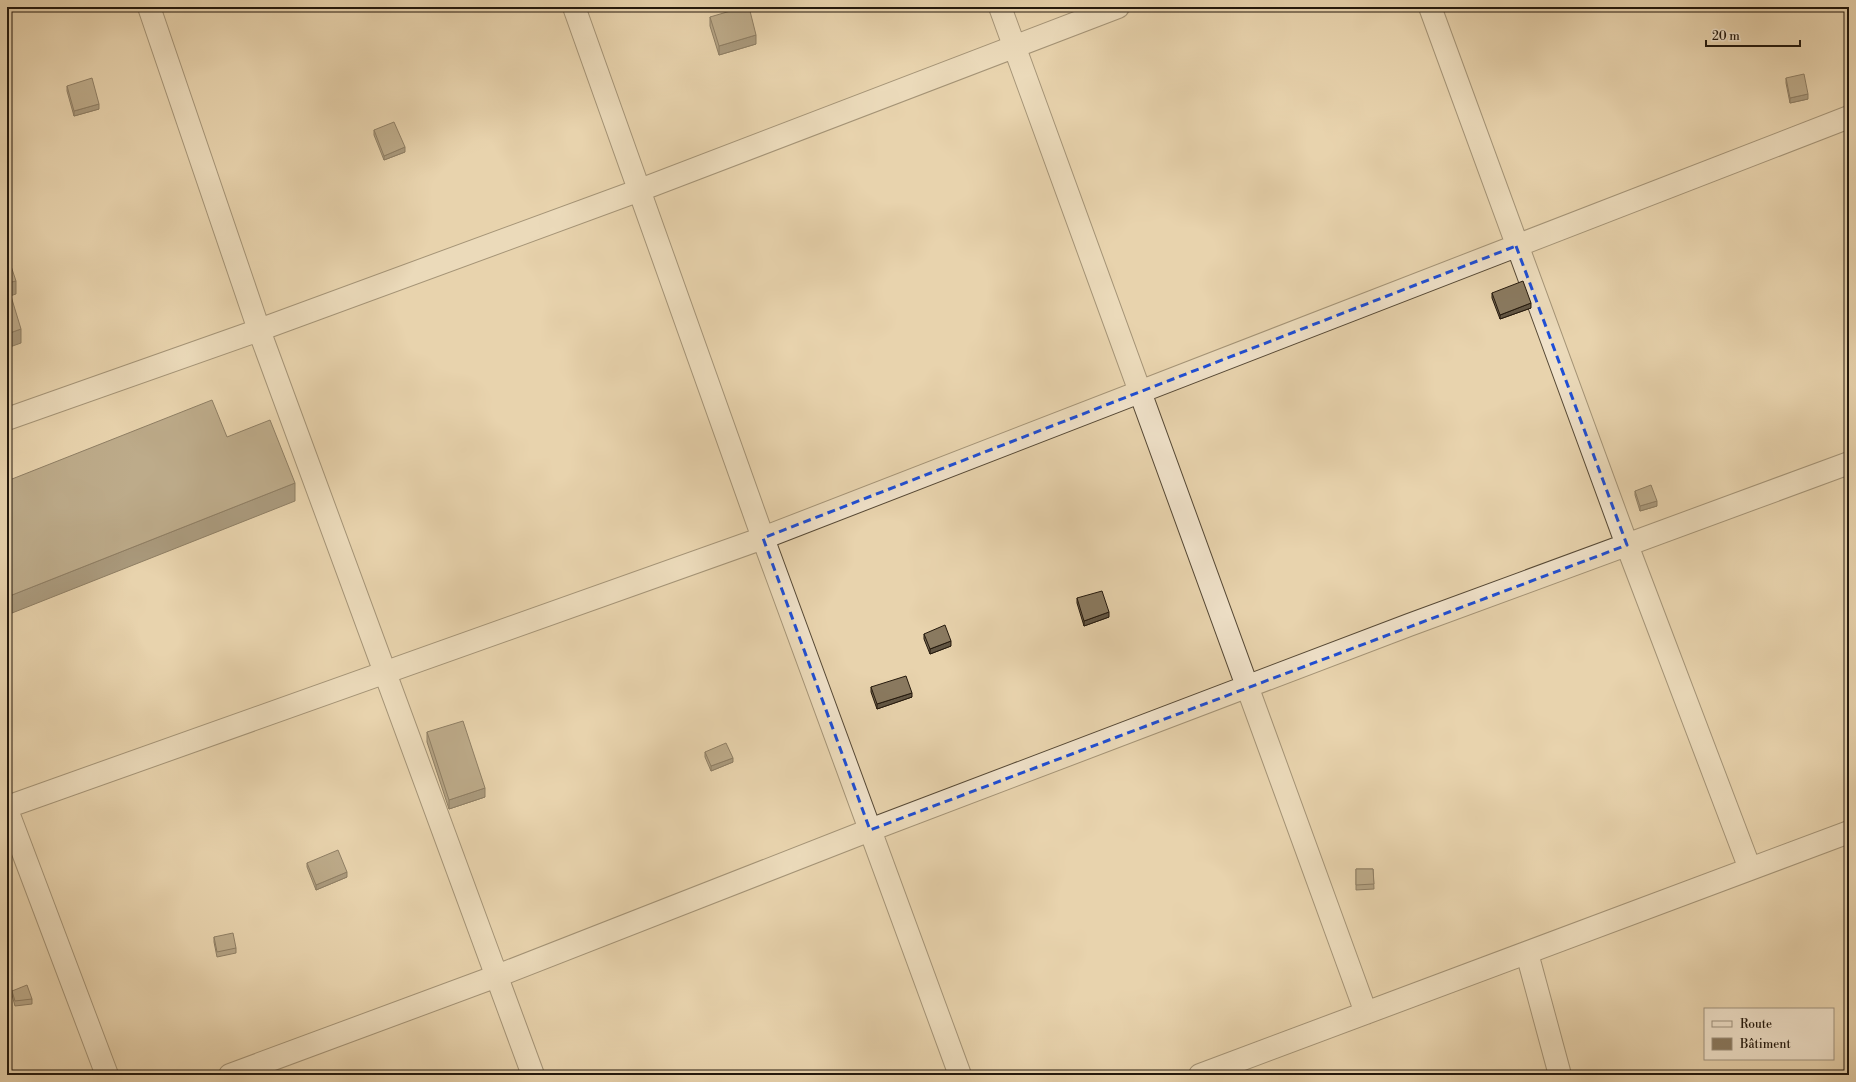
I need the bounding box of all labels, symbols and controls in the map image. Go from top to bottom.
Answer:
scale bar [1706,22,1800,48]
text: 20 m [1712,29,1740,44]
legend [1704,1008,1834,1060]
text: Route [1740,1017,1772,1032]
text: Bâtiment [1739,1037,1791,1052]

